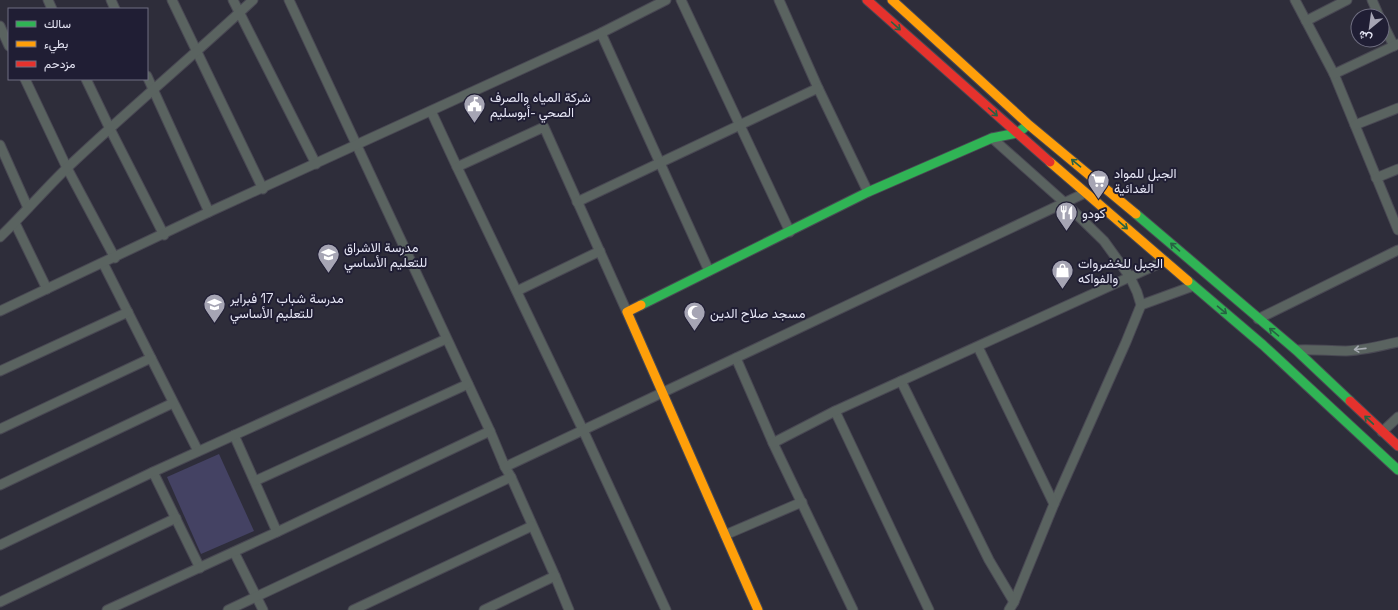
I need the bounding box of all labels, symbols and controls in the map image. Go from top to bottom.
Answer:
legend [8,8,148,80]
north arrow [1350,8,1390,48]
text: سالك [44,16,71,32]
one-way arrow [891,21,901,31]
text: ش [1356,27,1374,46]
text: بطيء [44,36,68,54]
text: مزدحم [44,56,75,72]
place label: شركة المياه والصرف الصحي -أبوسليم [490,89,591,123]
public building icon: شركة المياه والصرف الصحي -أبوسليم [461,91,487,124]
one-way arrow [988,108,999,117]
one-way arrow [1070,159,1081,168]
place label: الجبل للمواد الغدائية [1114,165,1177,197]
supermarket icon: الجبل للمواد الغدائية [1085,167,1111,200]
restaurant icon: كودو [1054,200,1080,233]
place label: كودو [1082,205,1106,222]
one-way arrow [1118,221,1128,230]
place label: مدرسة الاشراق للتعليم الأساسي [344,239,427,273]
school or university icon: مدرسة الاشراق للتعليم الأساسي [315,241,341,274]
one-way arrow [1169,243,1180,252]
place label: الجبل للخضروات والفواكه [1078,255,1163,287]
shop icon: الجبل للخضروات والفواكه [1050,257,1076,290]
place label: مدرسة شباب 17 فبراير للتعليم الأساسي [229,290,344,324]
school or university icon: مدرسة شباب 17 فبراير للتعليم الأساسي [202,292,228,325]
mosque icon: مسجد صلاح الدين [682,300,708,333]
place label: مسجد صلاح الدين [710,305,805,323]
one-way arrow [1216,305,1226,314]
one-way arrow [1268,327,1279,336]
one-way arrow [1354,346,1367,353]
one-way arrow [1364,415,1374,424]

